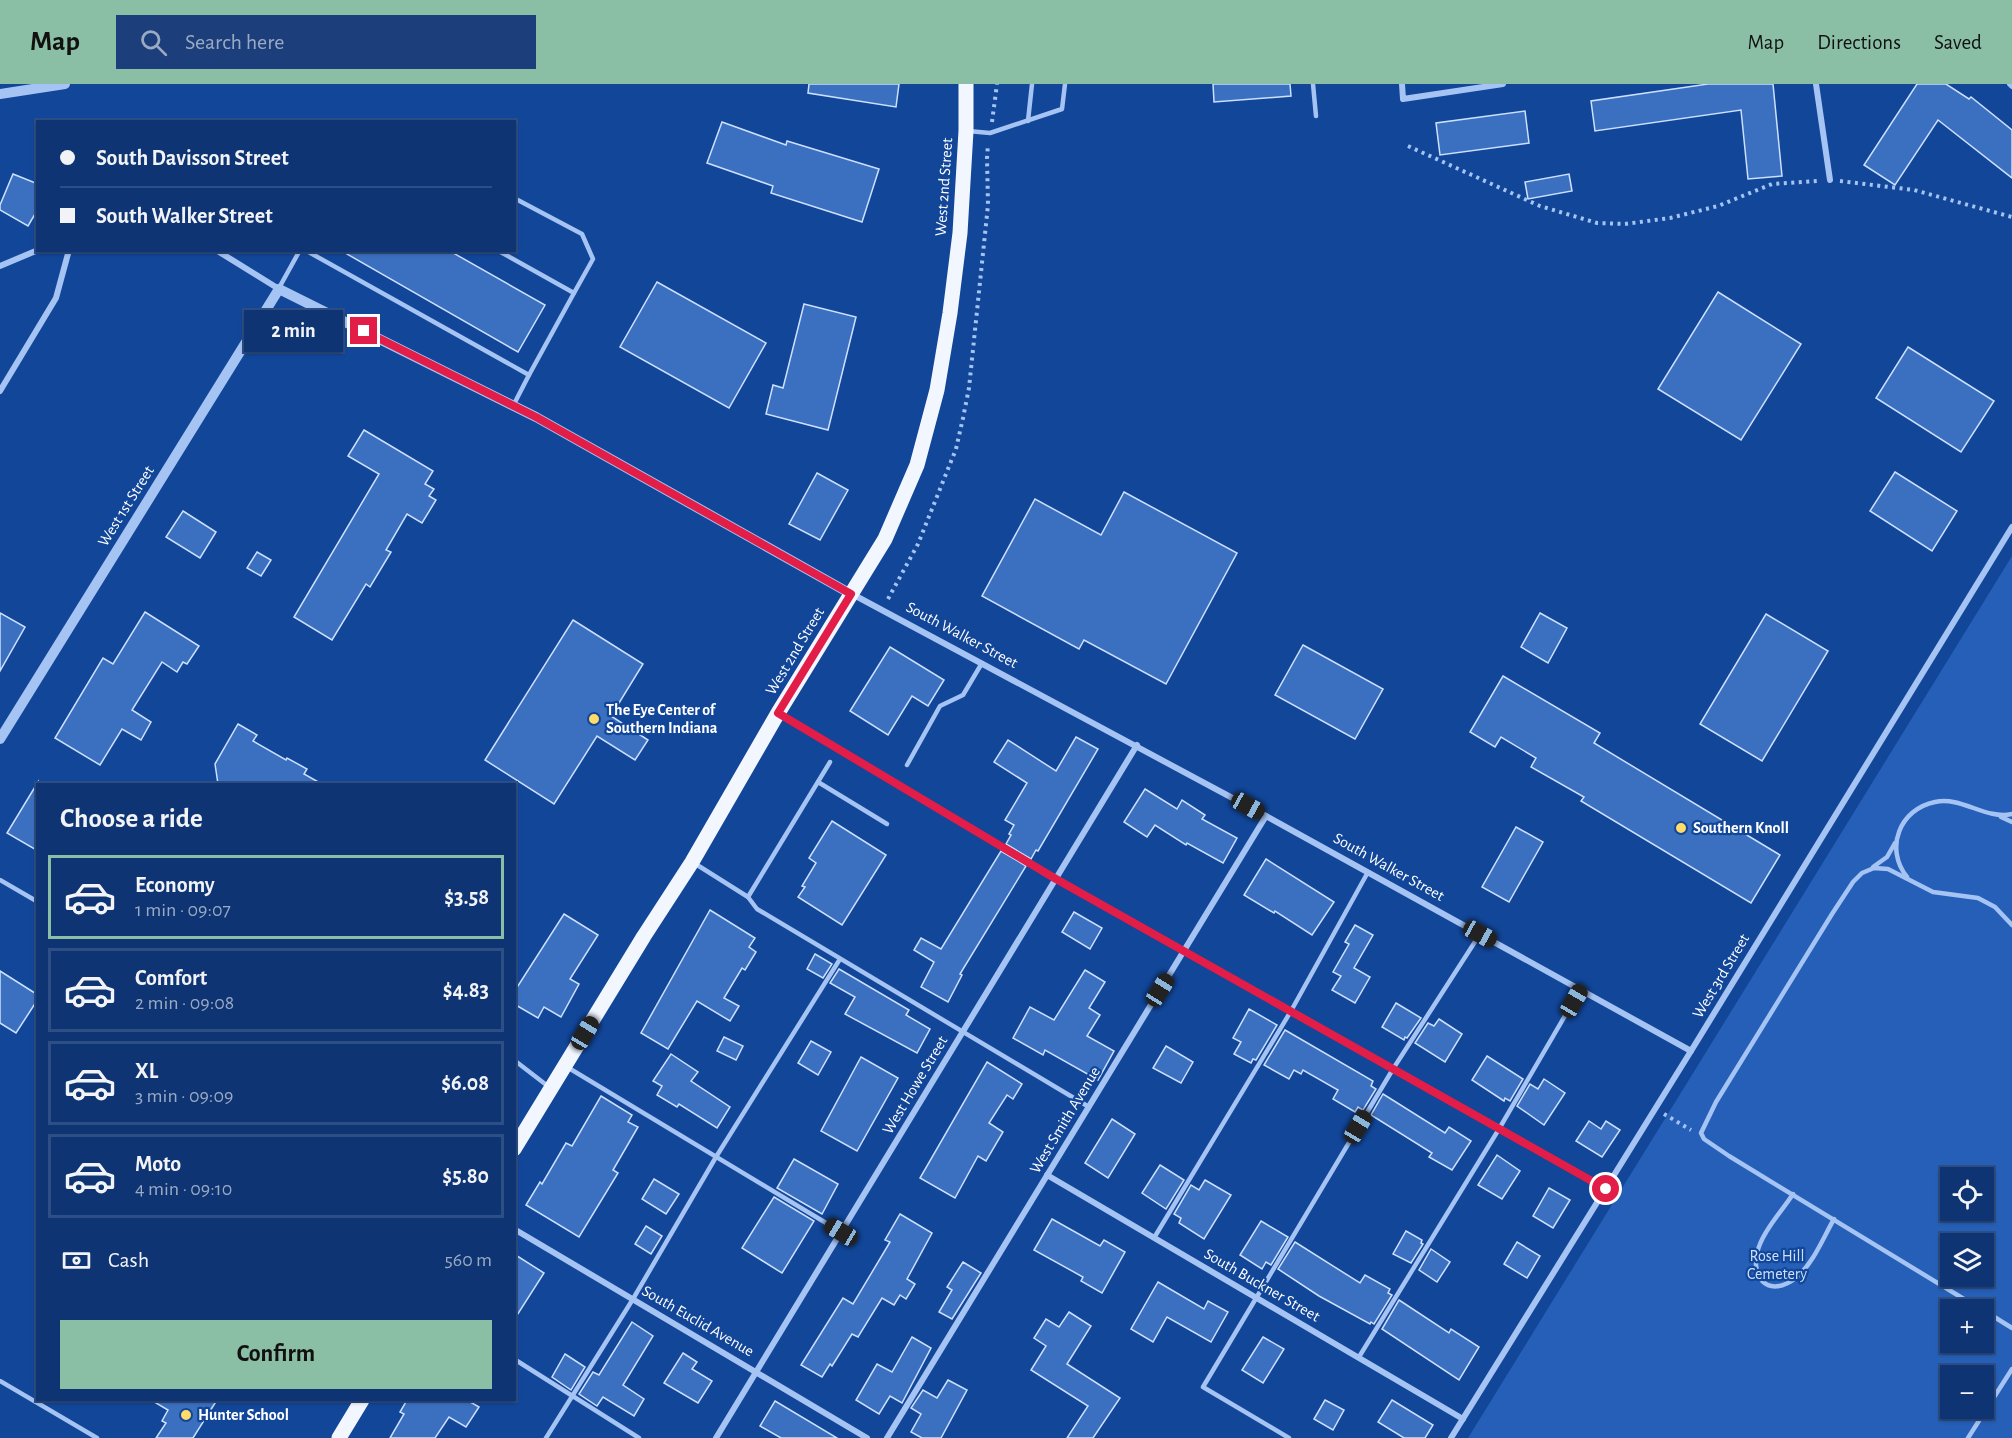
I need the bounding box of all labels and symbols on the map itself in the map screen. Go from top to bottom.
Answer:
street label: West 2nd Street [933,137,955,237]
callout: 2 min [244,310,343,352]
route end [350,317,377,344]
street label: West 1st Street [95,463,157,549]
street label: South Walker Street [904,599,1020,671]
street label: West 2nd Street [763,605,827,697]
place label: The Eye Center of Southern Indiana [606,702,718,736]
marker: The Eye Center of Southern Indiana [587,712,601,726]
car [1228,789,1268,823]
place label: Southern Knoll [1693,820,1789,836]
marker: Southern Knoll [1674,821,1688,835]
street label: South Walker Street [1331,830,1447,904]
car [1460,917,1500,951]
street label: West 3rd Street [1690,931,1752,1021]
car [1143,970,1177,1010]
car [1557,981,1591,1021]
car [568,1013,602,1053]
street label: West Howe Street [880,1033,950,1137]
street label: West Smith Avenue [1027,1064,1103,1176]
car [1341,1107,1375,1147]
route start [1592,1175,1619,1202]
car [821,1215,861,1249]
street label: South Buckner Street [1201,1245,1323,1325]
park label: Rose Hill Cemetery [1747,1248,1807,1283]
street label: South Euclid Avenue [639,1282,757,1360]
place label: Hunter School [198,1407,289,1423]
marker: Hunter School [179,1408,193,1422]

